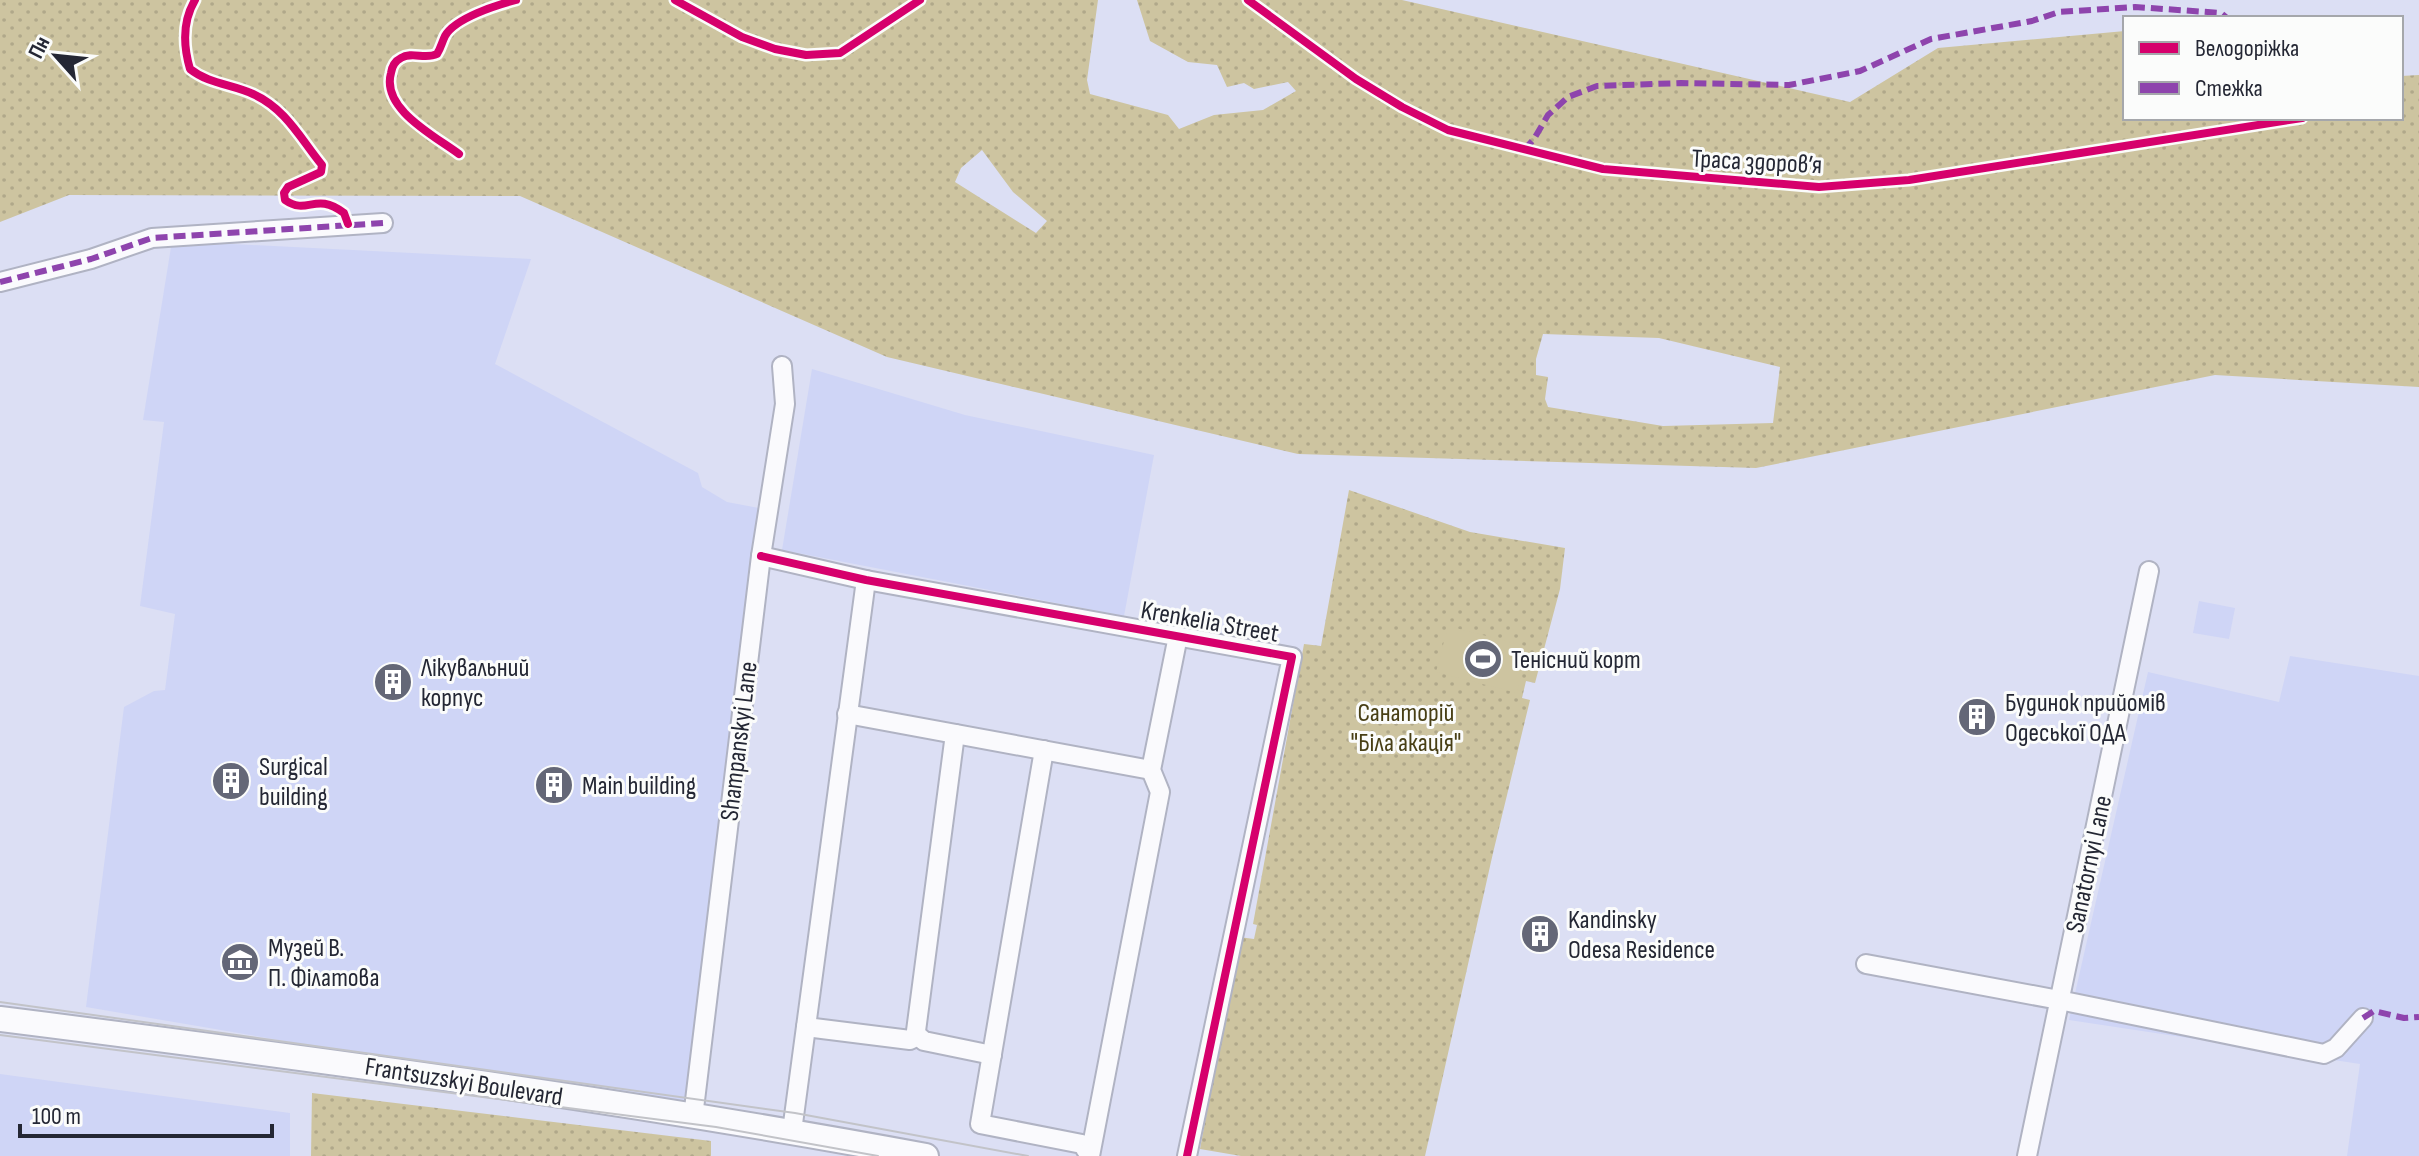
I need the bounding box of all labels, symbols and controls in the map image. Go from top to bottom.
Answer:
north arrow [16,16,96,96]
legend [2123,16,2403,120]
text: Пн [23,32,56,63]
text: Велодоріжка [2195,34,2299,63]
text: Стежка [2195,74,2263,103]
street label: Траса здоров’я [1691,144,1823,181]
street label: Krenkelia Street [1138,595,1281,650]
sports icon: Тенісний корт [1462,638,1504,680]
place label: Тенісний корт [1511,645,1641,676]
place label: Лікувальний корпус [420,653,529,714]
street label: Shampanskyi Lane [714,660,765,823]
building icon: Лікувальний корпус [372,661,414,703]
place label: Будинок прийомів Одеської ОДА [2005,688,2166,749]
building icon: Будинок прийомів Одеської ОДА [1956,696,1998,738]
park label: Санаторій "Біла акація" [1351,698,1461,759]
place label: Surgical building [259,752,328,813]
building icon: Surgical building [210,760,252,802]
building icon: Main building [533,764,575,806]
place label: Main building [582,771,696,802]
street label: Sanatornyi Lane [2060,793,2119,936]
place label: Kandinsky Odesa Residence [1568,905,1715,966]
building icon: Kandinsky Odesa Residence [1519,913,1561,955]
place label: Музей В. П. Філатова [268,933,379,994]
museum icon: Музей В. П. Філатова [219,941,261,983]
street label: Frantsuzskyi Boulevard [363,1052,565,1113]
scale bar [20,1088,272,1138]
text: 100 m [32,1102,81,1131]

